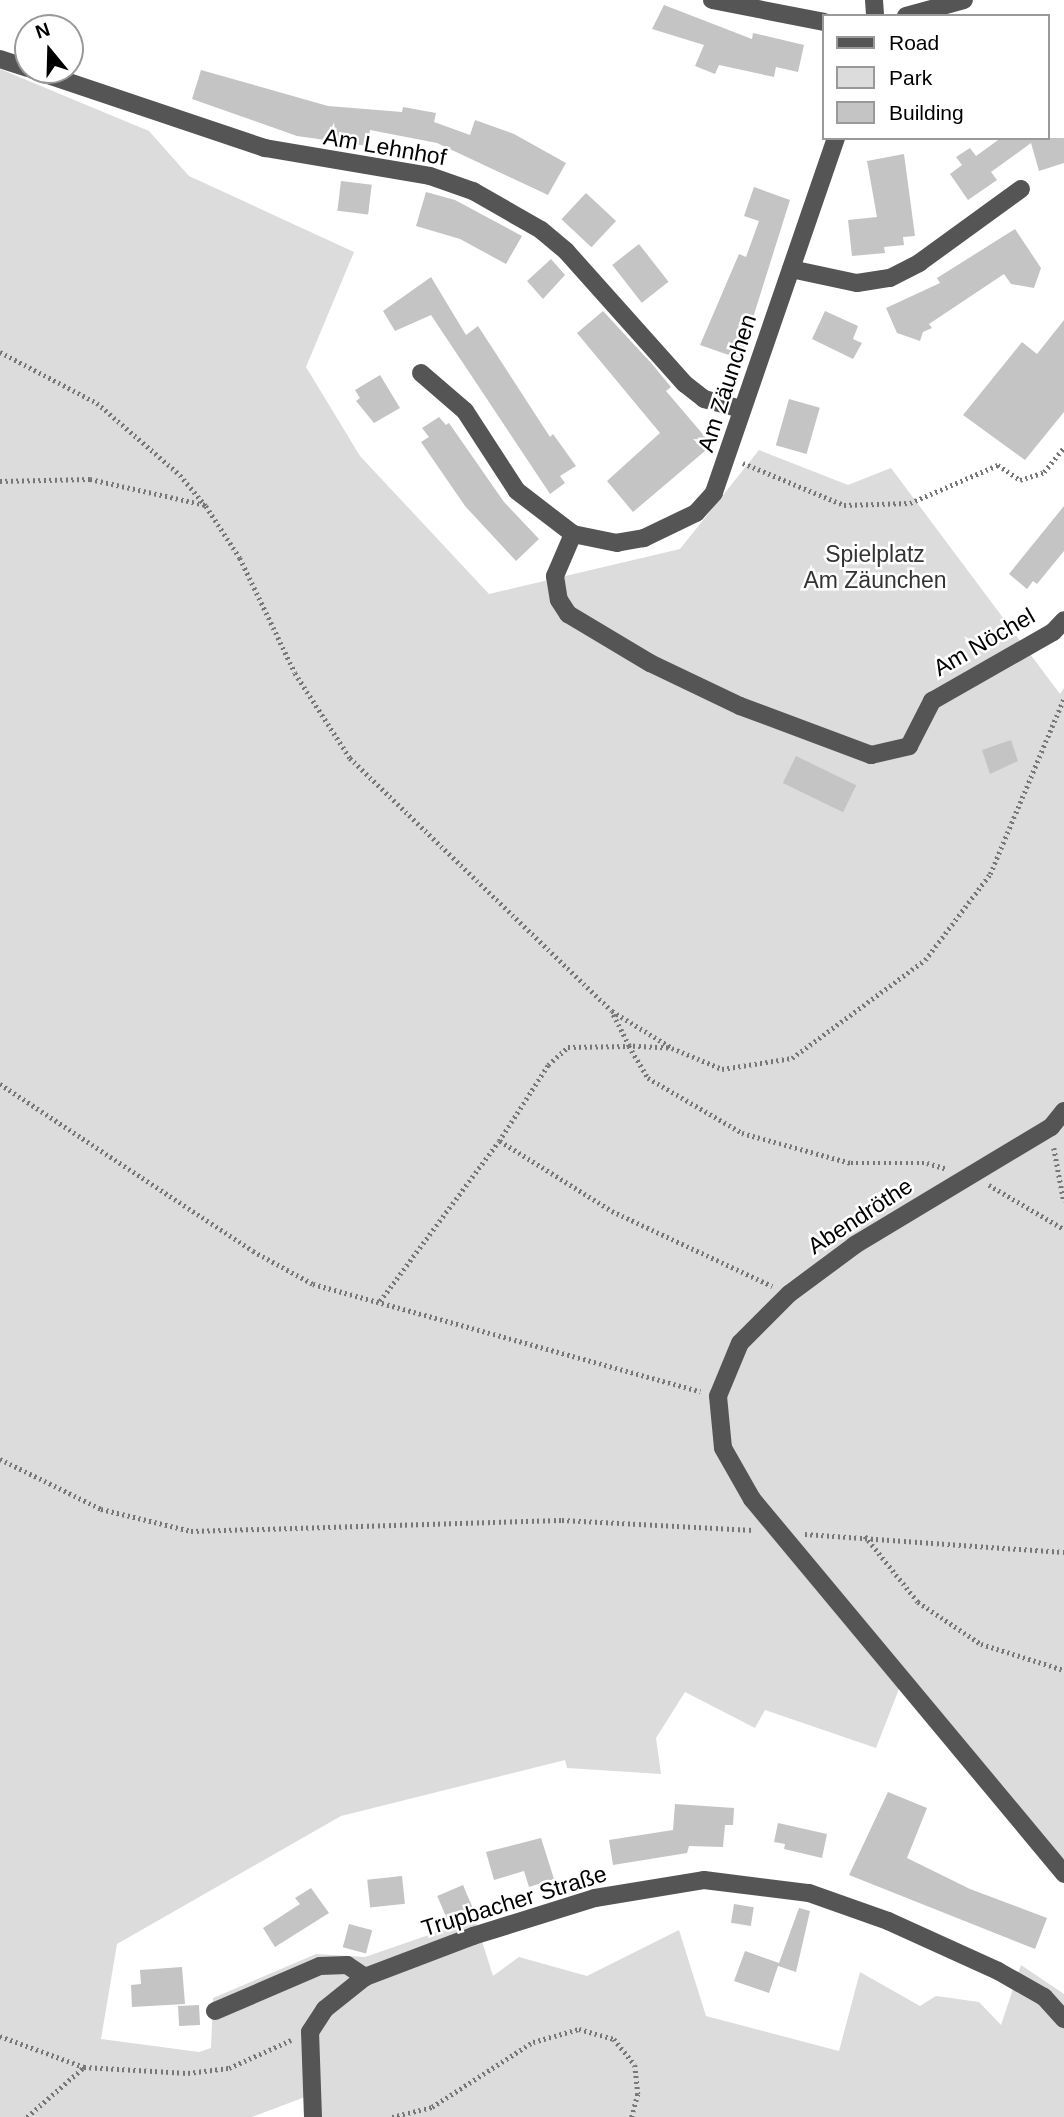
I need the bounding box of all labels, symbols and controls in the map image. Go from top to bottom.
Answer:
north arrow [14,14,84,84]
legend [822,14,1050,140]
text: N [33,18,53,43]
text: Road [889,31,939,54]
text: Park [889,66,932,89]
text: Building [889,101,964,124]
street label: Am Lehnhof [322,123,448,171]
street label: Am Zäunchen [692,311,762,455]
park label: Spielplatz Am Zäunchen [803,540,947,594]
street label: Am Nöchel [928,602,1040,682]
street label: Abendröthe [803,1172,917,1260]
street label: Trupbacher Straße [418,1860,610,1942]

